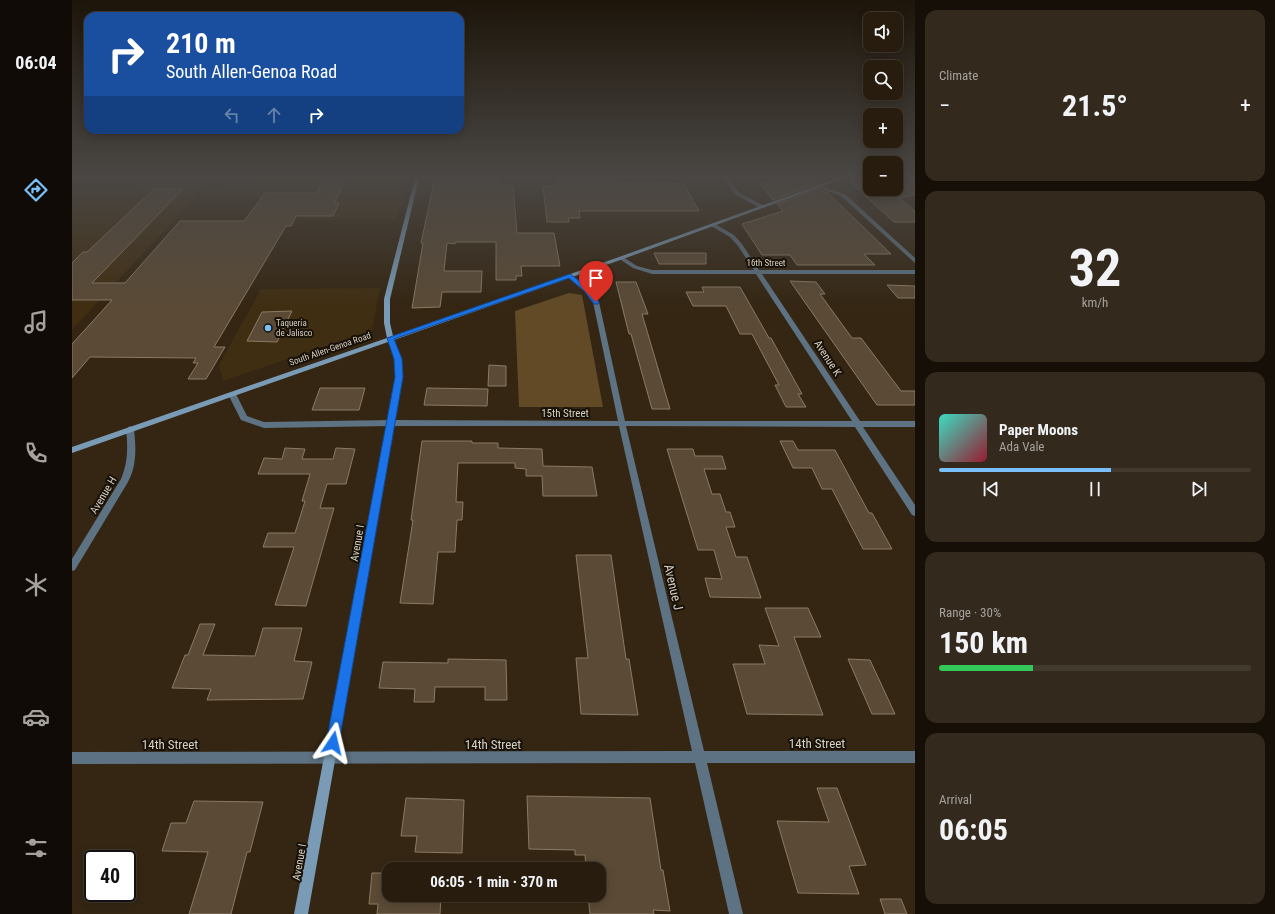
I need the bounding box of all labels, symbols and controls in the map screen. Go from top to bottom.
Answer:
map controls [863,12,903,196]
button: sound [863,12,903,52]
text: 210 m [166,27,236,60]
icon: right [100,28,152,80]
text: 06:04 [15,52,57,73]
button: search [863,60,903,100]
text: South Allen-Genoa Road [166,61,337,82]
text: Climate [939,68,978,83]
text: 21.5° [1062,88,1128,123]
text: − [939,93,950,118]
text: + [1240,93,1251,118]
icon: left [221,104,243,126]
icon: ahead [263,104,285,126]
icon: right [305,104,327,126]
button: + [863,108,903,148]
button: − [863,156,903,196]
icon: directions [22,176,50,204]
text: 32 [1069,238,1121,299]
street label: 16th Street [746,258,786,268]
pin [579,261,613,302]
icon: arrive [585,267,607,289]
text: km/h [1082,295,1108,310]
icon: music [22,308,50,336]
place label: Taqueria de Jalisco [276,318,313,338]
marker: Taqueria de Jalisco [263,323,273,333]
street label: South Allen-Genoa Road [288,330,372,368]
street label: Avenue K [811,338,844,379]
street label: 15th Street [541,407,589,420]
text: Paper Moons [999,421,1078,439]
icon: phone [22,439,50,467]
text: Ada Vale [999,439,1044,454]
street label: Avenue H [87,474,120,516]
icon: previous [980,478,1002,500]
icon: pause [1084,478,1106,500]
icon: next [1188,478,1210,500]
street label: Avenue I [348,524,367,562]
street label: Avenue J [661,563,686,612]
icon: climate [22,571,50,599]
text: Range · 30% [939,605,1001,620]
text: 150 km [939,625,1028,660]
icon: car [22,703,50,731]
position arrow [312,722,354,764]
street label: 14th Street [789,736,845,751]
street label: 14th Street [142,737,198,752]
street label: 14th Street [465,737,521,752]
text: Arrival [939,792,972,807]
text: 06:05 [939,812,1008,847]
icon: filters [22,834,50,862]
street label: Avenue I [290,843,309,881]
speed limit sign: 40 [84,850,136,902]
text: 06:05 · 1 min · 370 m [430,873,558,891]

